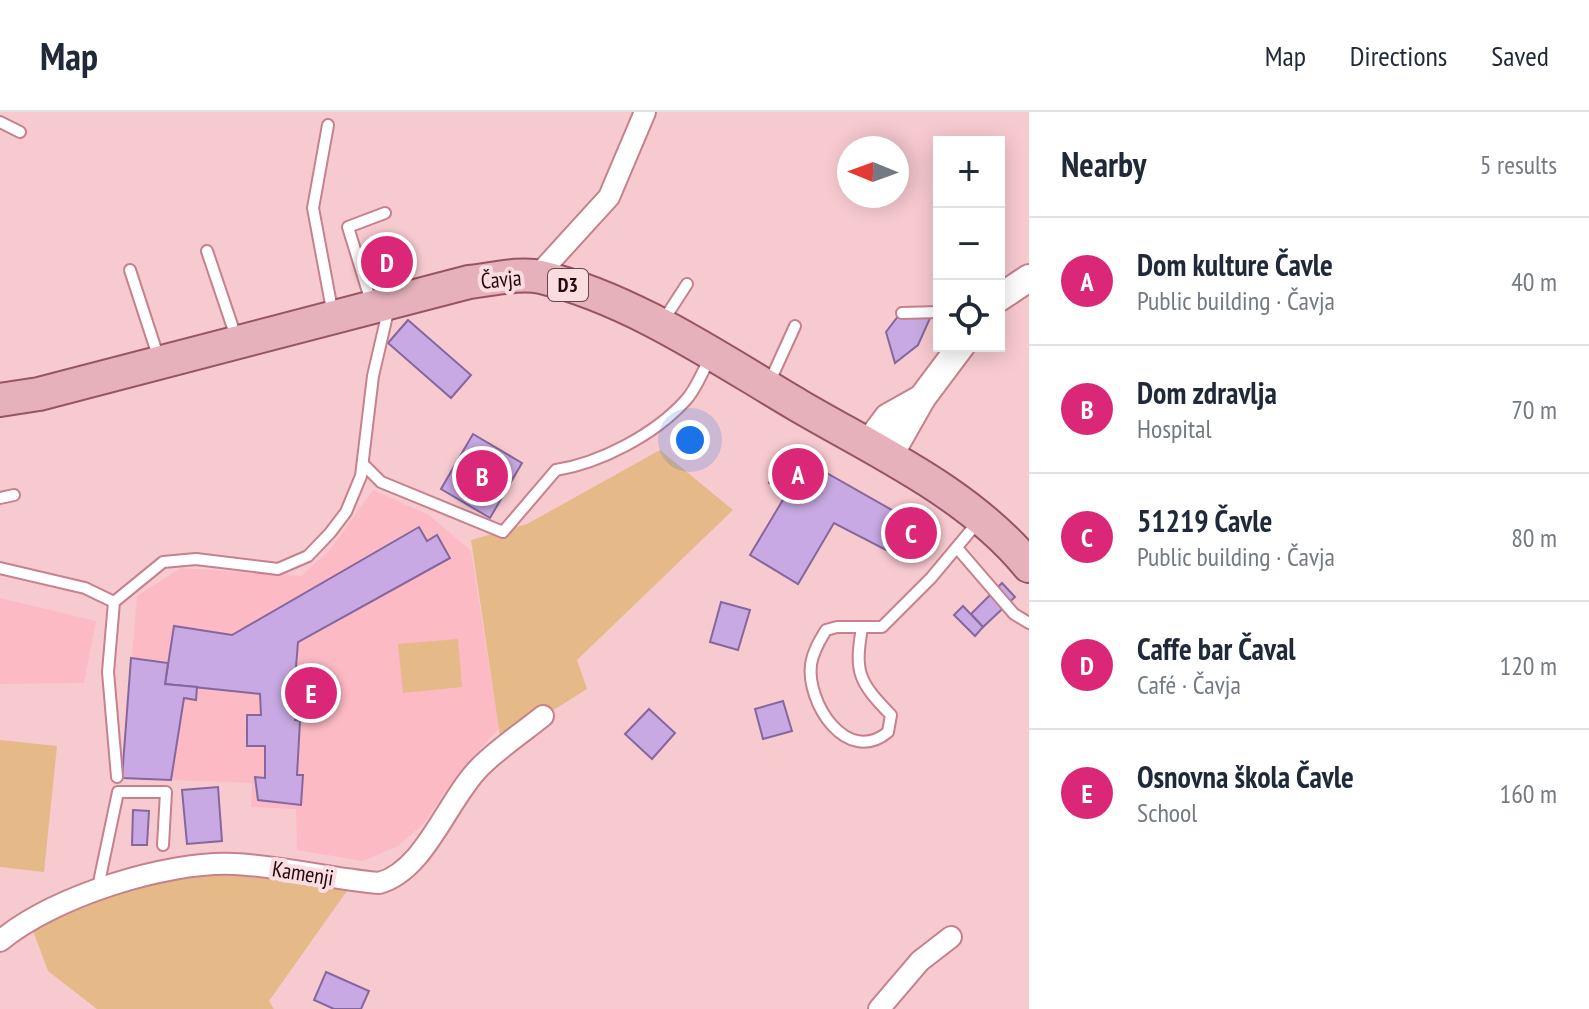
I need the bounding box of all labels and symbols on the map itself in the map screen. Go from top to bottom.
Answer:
north arrow [837,136,909,208]
pin: D [361,232,413,292]
street label: Čavja [480,263,522,295]
road number: D3 [548,269,588,301]
your location [670,420,710,460]
pin: A [772,444,824,504]
pin: B [456,446,508,506]
pin: C [885,503,937,563]
pin: E [285,663,337,723]
street label: Kamenji [270,854,336,892]

